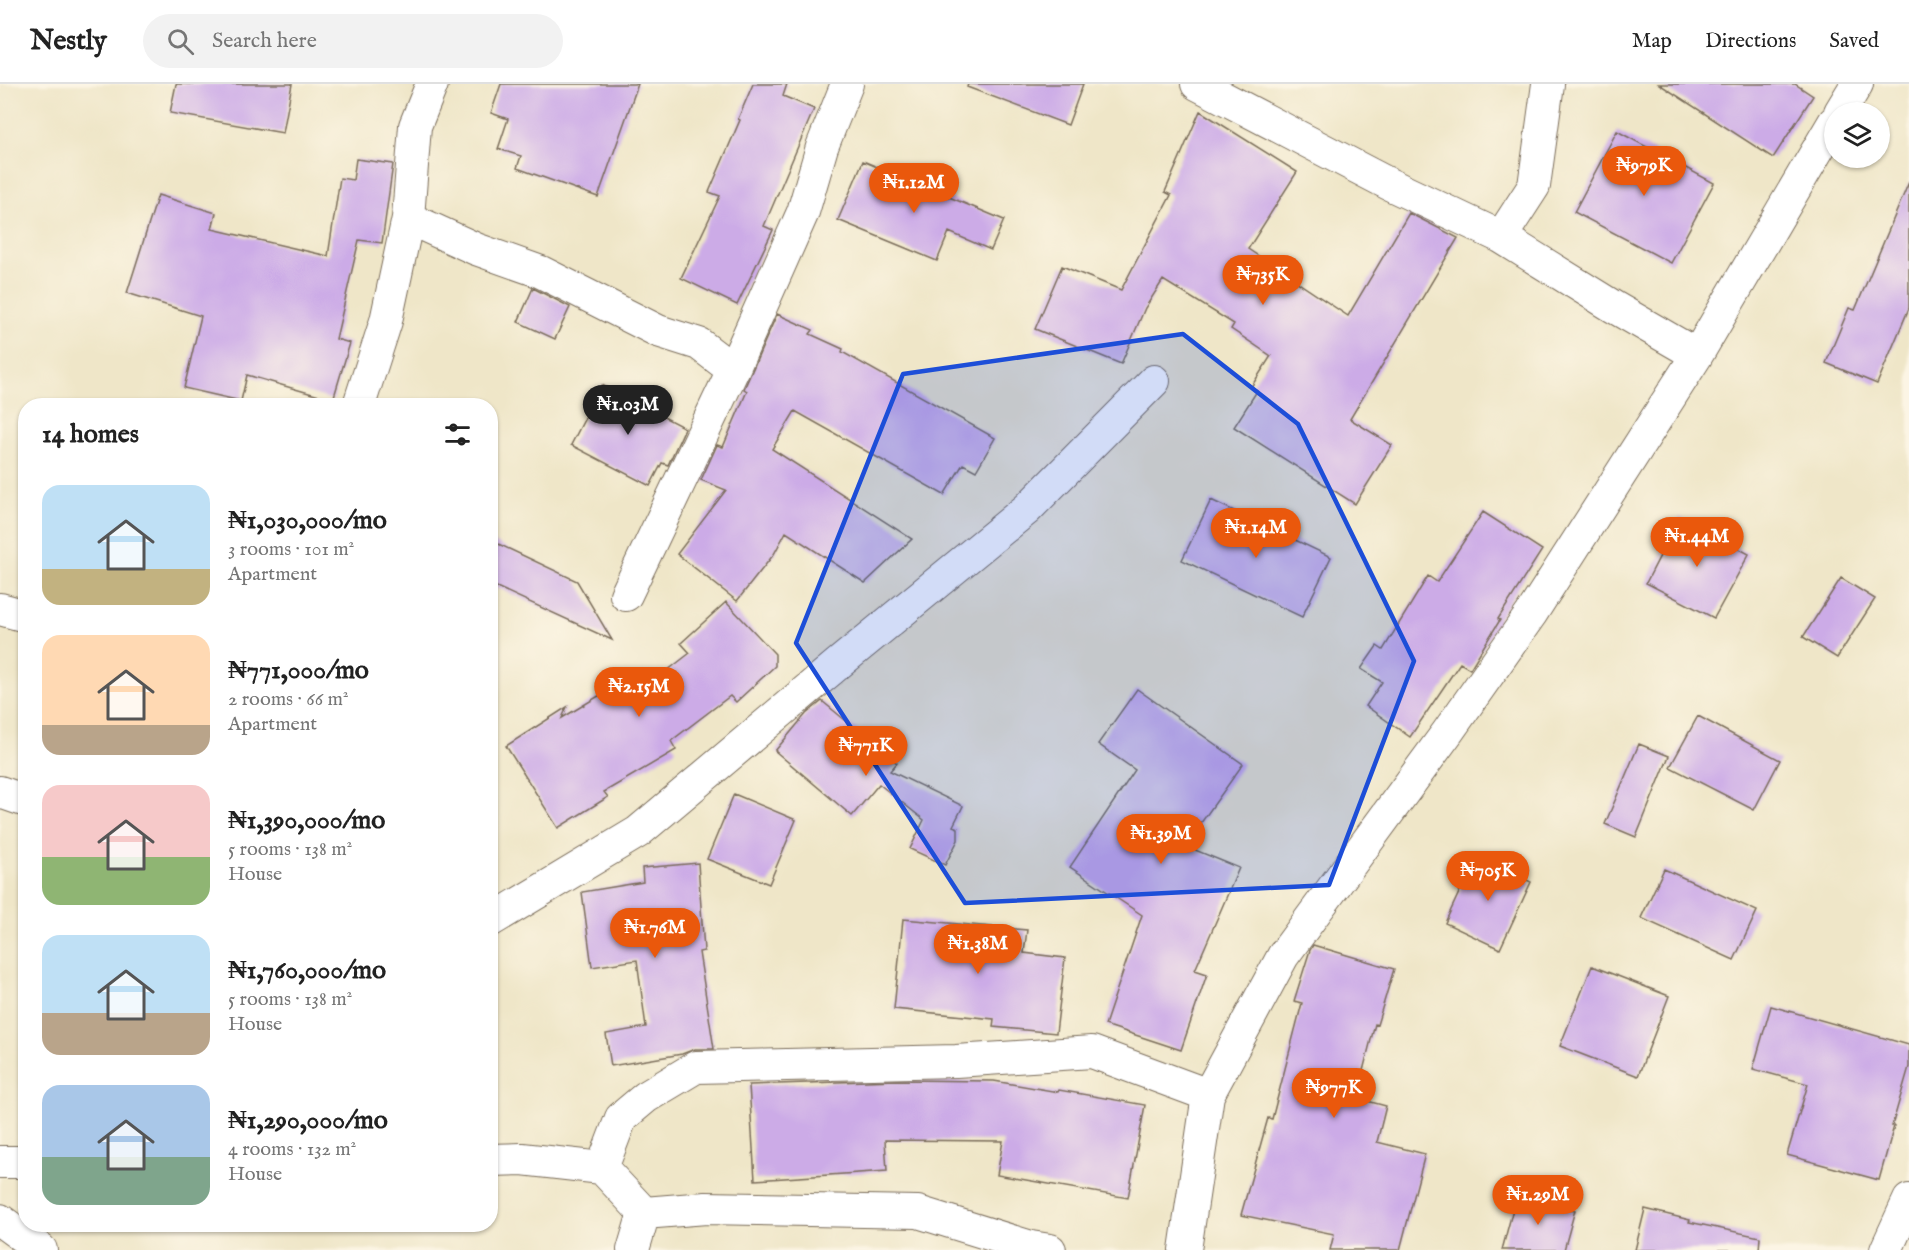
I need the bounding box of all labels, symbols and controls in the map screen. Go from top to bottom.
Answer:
search box [143,14,563,68]
text: Nestly [30,24,107,59]
icon: search [164,25,197,58]
text: Search here [212,27,317,55]
text: Map [1632,28,1672,55]
text: Directions [1705,28,1796,55]
text: Saved [1829,28,1879,55]
map controls [1824,102,1890,168]
button: layers [1824,102,1890,168]
pin: ₦979K [1602,146,1686,197]
text: ₦979K [1616,153,1672,178]
pin: ₦1.12M [865,163,963,214]
text: ₦1.12M [883,170,945,195]
pin: ₦735K [1221,255,1305,306]
text: ₦735K [1237,262,1289,287]
pin: ₦1.03M [579,385,677,436]
text: ₦1.03M [597,392,659,417]
text: 14 homes [42,418,139,451]
icon: filters [441,418,474,451]
text: ₦1,030,000/mo [228,504,387,537]
pin: ₦1.14M [1207,508,1305,559]
icon: home [90,509,162,581]
text: ₦1.14M [1225,515,1287,540]
pin: ₦1.44M [1648,517,1746,568]
text: ₦1.44M [1665,524,1729,549]
text: 3 rooms · 101 m² [228,537,354,562]
text: Apartment [228,562,317,587]
text: ₦771,000/mo [228,654,369,687]
icon: home [90,659,162,731]
pin: ₦2.15M [590,667,688,718]
text: ₦2.15M [608,674,670,699]
text: 2 rooms · 66 m² [228,687,349,712]
text: Apartment [228,712,317,737]
pin: ₦771K [824,726,908,777]
text: ₦771K [838,733,894,758]
text: ₦1,390,000/mo [228,804,385,837]
icon: home [90,809,162,881]
pin: ₦1.39M [1112,814,1210,865]
text: ₦1.39M [1130,821,1192,846]
text: 5 rooms · 138 m² [228,837,352,862]
pin: ₦705K [1446,851,1530,902]
text: ₦705K [1460,858,1516,883]
text: House [228,862,282,887]
pin: ₦1.76M [606,908,704,959]
text: ₦1.76M [624,915,686,940]
pin: ₦1.38M [929,924,1027,975]
text: ₦1.38M [948,931,1008,956]
text: ₦1,760,000/mo [228,954,386,987]
icon: home [90,959,162,1031]
text: 5 rooms · 138 m² [228,987,352,1012]
text: House [228,1012,282,1037]
pin: ₦977K [1292,1068,1376,1119]
text: ₦977K [1306,1075,1362,1100]
text: ₦1,290,000/mo [228,1104,388,1137]
icon: home [90,1109,162,1181]
text: 4 rooms · 132 m² [228,1137,356,1162]
text: House [228,1162,282,1187]
pin: ₦1.29M [1489,1175,1587,1226]
text: ₦1.29M [1506,1182,1570,1207]

